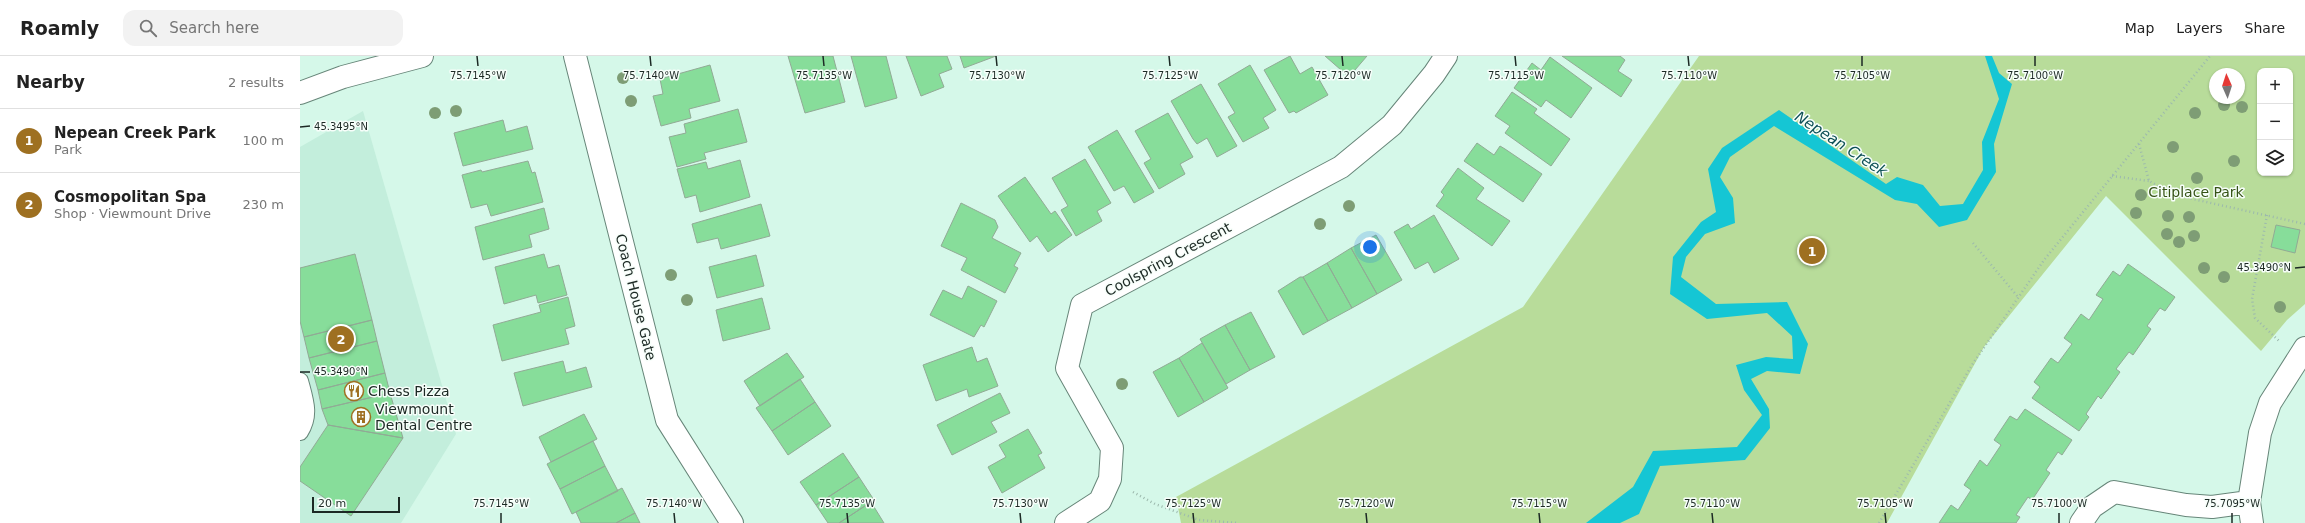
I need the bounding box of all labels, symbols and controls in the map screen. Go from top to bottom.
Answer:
search box [123,10,403,46]
text: Roamly [20,17,99,39]
icon: search [137,17,159,39]
text: Search here [169,19,259,37]
text: Map [2125,20,2154,36]
text: Layers [2176,20,2223,36]
text: Share [2245,20,2285,36]
north arrow [2209,68,2245,104]
map controls [2257,68,2293,176]
button: + [2257,68,2293,104]
text: 75.7145°W [450,70,506,81]
text: 75.7140°W [623,70,679,81]
text: 75.7135°W [796,70,852,81]
text: 75.7130°W [969,70,1025,81]
text: 75.7125°W [1142,70,1198,81]
text: 75.7120°W [1315,70,1371,81]
text: 75.7115°W [1488,70,1544,81]
text: 75.7110°W [1661,70,1717,81]
text: 75.7105°W [1834,70,1890,81]
text: 75.7100°W [2007,70,2063,81]
text: Nearby [16,72,85,92]
text: 2 results [228,75,284,90]
button: − [2257,104,2293,140]
water label: Nepean Creek [1791,107,1892,181]
text: 45.3495°N [314,121,368,132]
text: Nepean Creek Park [54,124,216,142]
text: 1 [24,133,34,148]
text: 100 m [242,133,284,148]
button: layers [2257,140,2293,176]
text: Park [54,142,82,157]
park label: Citiplace Park [2148,184,2245,200]
text: Cosmopolitan Spa [54,188,206,206]
text: 2 [24,197,34,212]
text: 230 m [242,197,284,212]
text: Shop · Viewmount Drive [54,206,211,221]
street label: Coolspring Crescent [1102,219,1234,299]
street label: Coach House Gate [613,232,659,362]
pin: 1 [1799,236,1825,266]
your location [1360,237,1380,257]
text: 45.3490°N [2237,262,2291,273]
pin: 2 [328,324,354,354]
text: 45.3490°N [314,366,368,377]
restaurant icon: Chess Pizza [343,380,365,402]
place label: Chess Pizza [368,383,450,399]
place label: Viewmount Dental Centre [375,401,473,433]
building icon: Viewmount Dental Centre [350,406,372,428]
scale bar [312,495,400,514]
text: 20 m [318,497,346,510]
text: 75.7145°W [473,498,529,509]
text: 75.7140°W [646,498,702,509]
text: 75.7135°W [819,498,875,509]
text: 75.7130°W [992,498,1048,509]
text: 75.7125°W [1165,498,1221,509]
text: 75.7120°W [1338,498,1394,509]
text: 75.7115°W [1511,498,1567,509]
text: 75.7110°W [1684,498,1740,509]
text: 75.7105°W [1857,498,1913,509]
text: 75.7100°W [2031,498,2087,509]
text: 75.7095°W [2204,498,2260,509]

